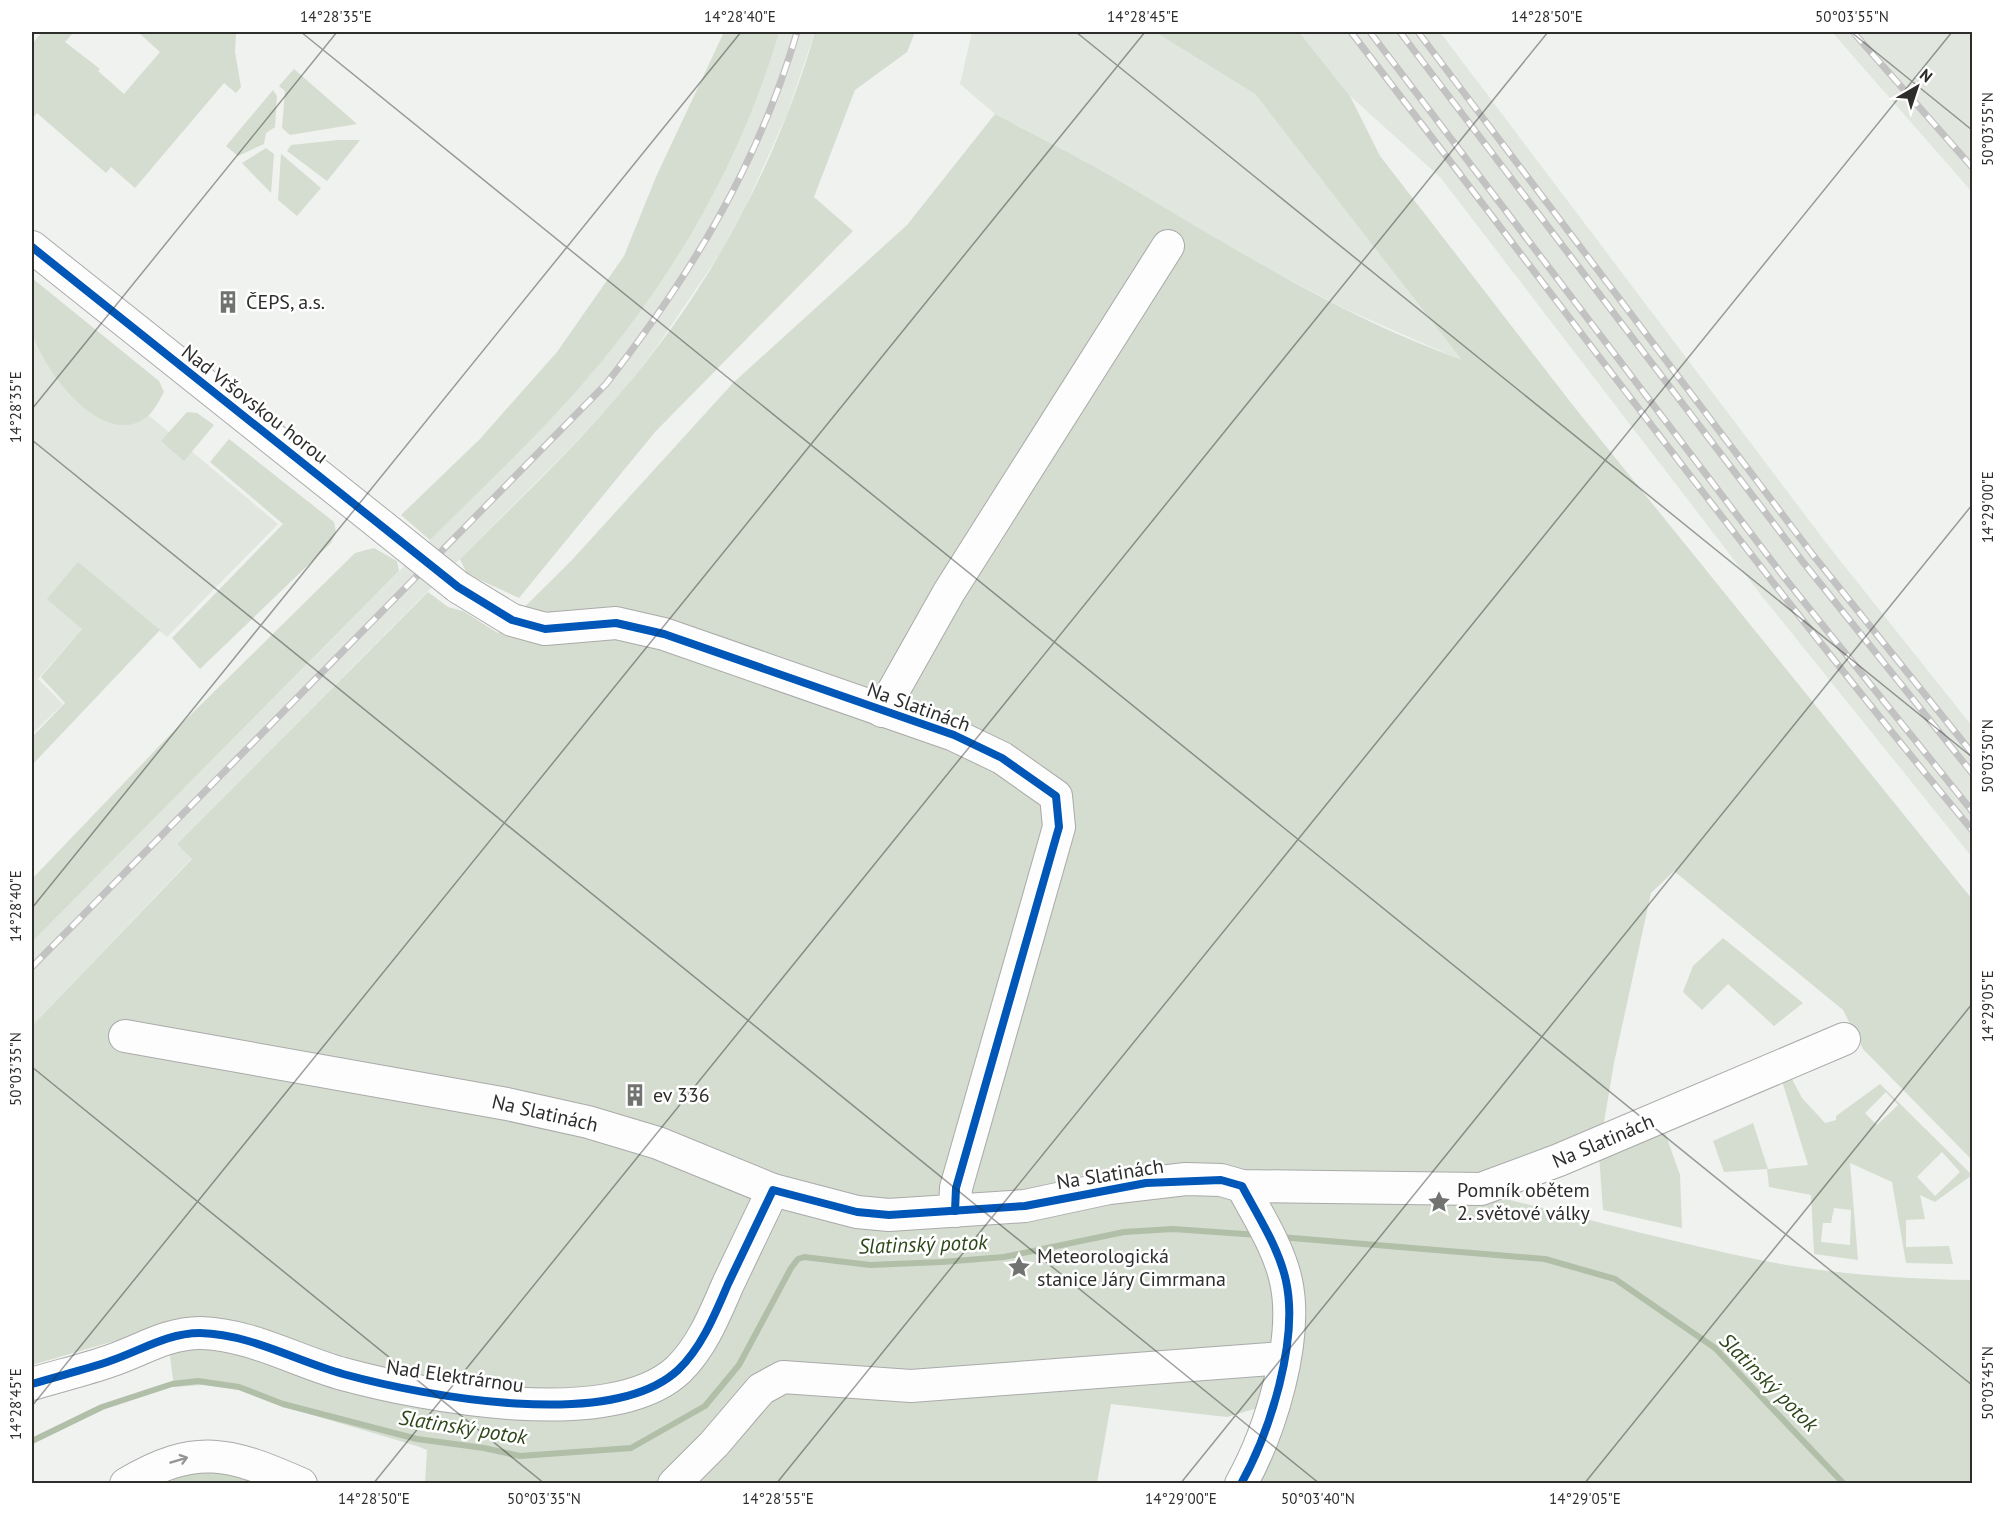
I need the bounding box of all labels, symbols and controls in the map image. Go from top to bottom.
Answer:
text: 14°28'35"E [300,7,372,26]
text: 14°28'40"E [704,7,776,26]
text: 14°28'45"E [1107,7,1179,26]
text: 14°28'50"E [1511,7,1583,26]
text: 50°03'55"N [1815,7,1889,26]
north arrow [1887,57,1947,117]
text: N [1916,64,1937,86]
text: 50°03'55"N [1978,92,1997,166]
building icon: ČEPS, a.s. [215,289,241,315]
place label: ČEPS, a.s. [246,289,325,315]
street label: Nad Vršovskou horou [176,339,334,469]
text: 14°28'35"E [6,371,25,443]
text: 14°29'00"E [1978,471,1997,543]
street label: Na Slatinách [864,676,974,738]
text: 50°03'50"N [1978,719,1997,793]
text: 14°28'40"E [6,870,25,942]
text: 14°29'05"E [1978,970,1997,1042]
text: 50°03'35"N [6,1032,25,1106]
building icon: ev 336 [622,1082,648,1108]
place label: ev 336 [653,1082,710,1108]
street label: Na Slatinách [489,1088,601,1138]
street label: Na Slatinách [1548,1108,1658,1174]
street label: Na Slatinách [1055,1153,1165,1195]
place label: Pomník obětem 2. světové války [1457,1177,1590,1226]
place icon: Pomník obětem 2. světové války [1426,1189,1452,1215]
water label: Slatinský potok [858,1228,990,1260]
place label: Meteorologická stanice Járy Cimrmana [1037,1243,1226,1292]
place icon: Meteorologická stanice Járy Cimrmana [1006,1254,1032,1280]
water label: Slatinský potok [1714,1327,1825,1438]
text: 50°03'45"N [1978,1346,1997,1420]
street label: Nad Elektrárnou [385,1353,525,1399]
text: 14°28'45"E [6,1368,25,1440]
water label: Slatinský potok [397,1404,530,1451]
one-way arrow [169,1454,188,1465]
text: 14°28'50"E [338,1489,410,1508]
text: 50°03'35"N [507,1489,581,1508]
text: 14°28'55"E [742,1489,814,1508]
text: 14°29'00"E [1145,1489,1217,1508]
text: 50°03'40"N [1281,1489,1355,1508]
text: 14°29'05"E [1549,1489,1621,1508]

